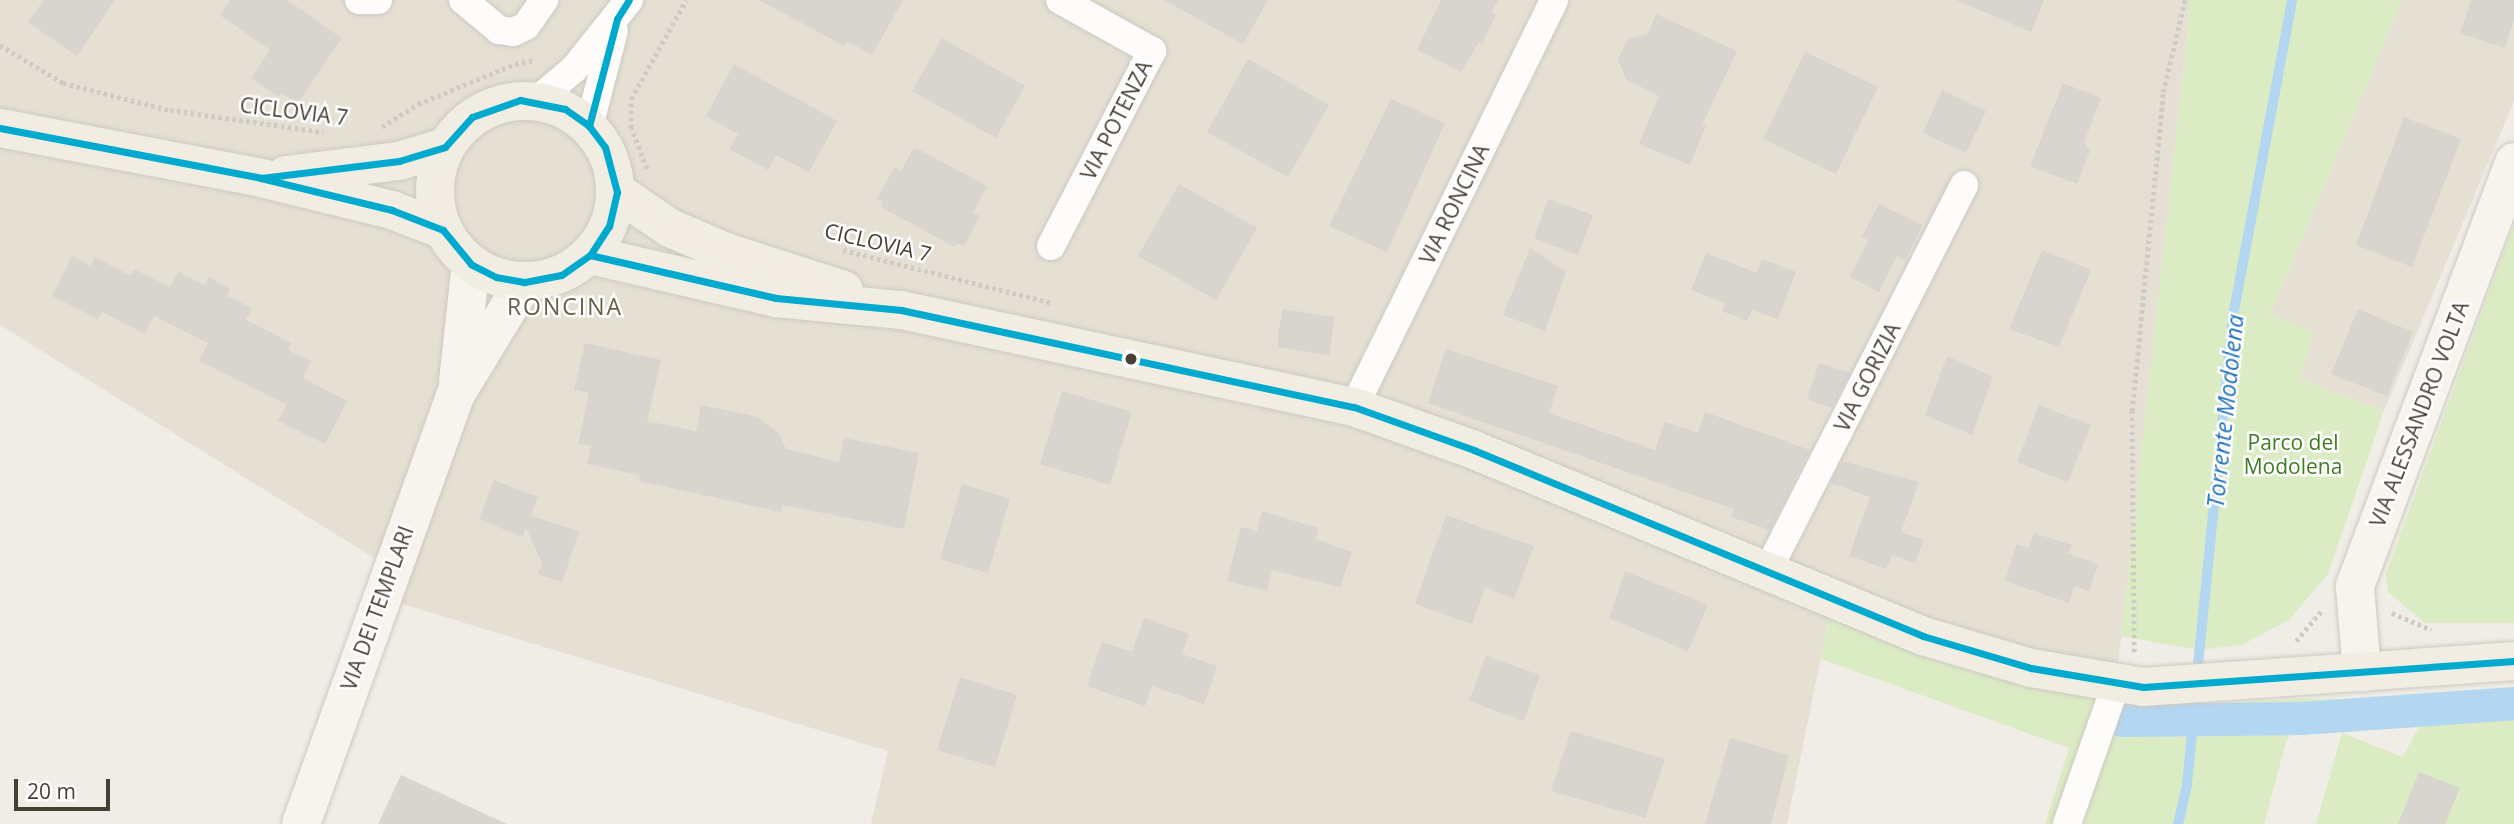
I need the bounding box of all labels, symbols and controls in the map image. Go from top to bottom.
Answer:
street label: VIA POTENZA [1075,56,1157,184]
street label: CICLOVIA 7 [238,92,350,130]
street label: VIA RONCINA [1414,140,1494,268]
street label: CICLOVIA 7 [822,217,934,267]
district label: RONCINA [508,292,622,320]
street label: VIA ALESSANDRO VOLTA [2364,298,2474,530]
water label: Torrente Modolena [2201,313,2249,509]
street label: VIA GORIZIA [1829,318,1905,436]
unlabelled marker [1124,352,1138,366]
park label: Parco del Modolena [2244,429,2342,479]
street label: VIA DEI TEMPLARI [336,522,418,694]
scale bar [18,764,114,808]
text: 20 m [27,777,76,805]

